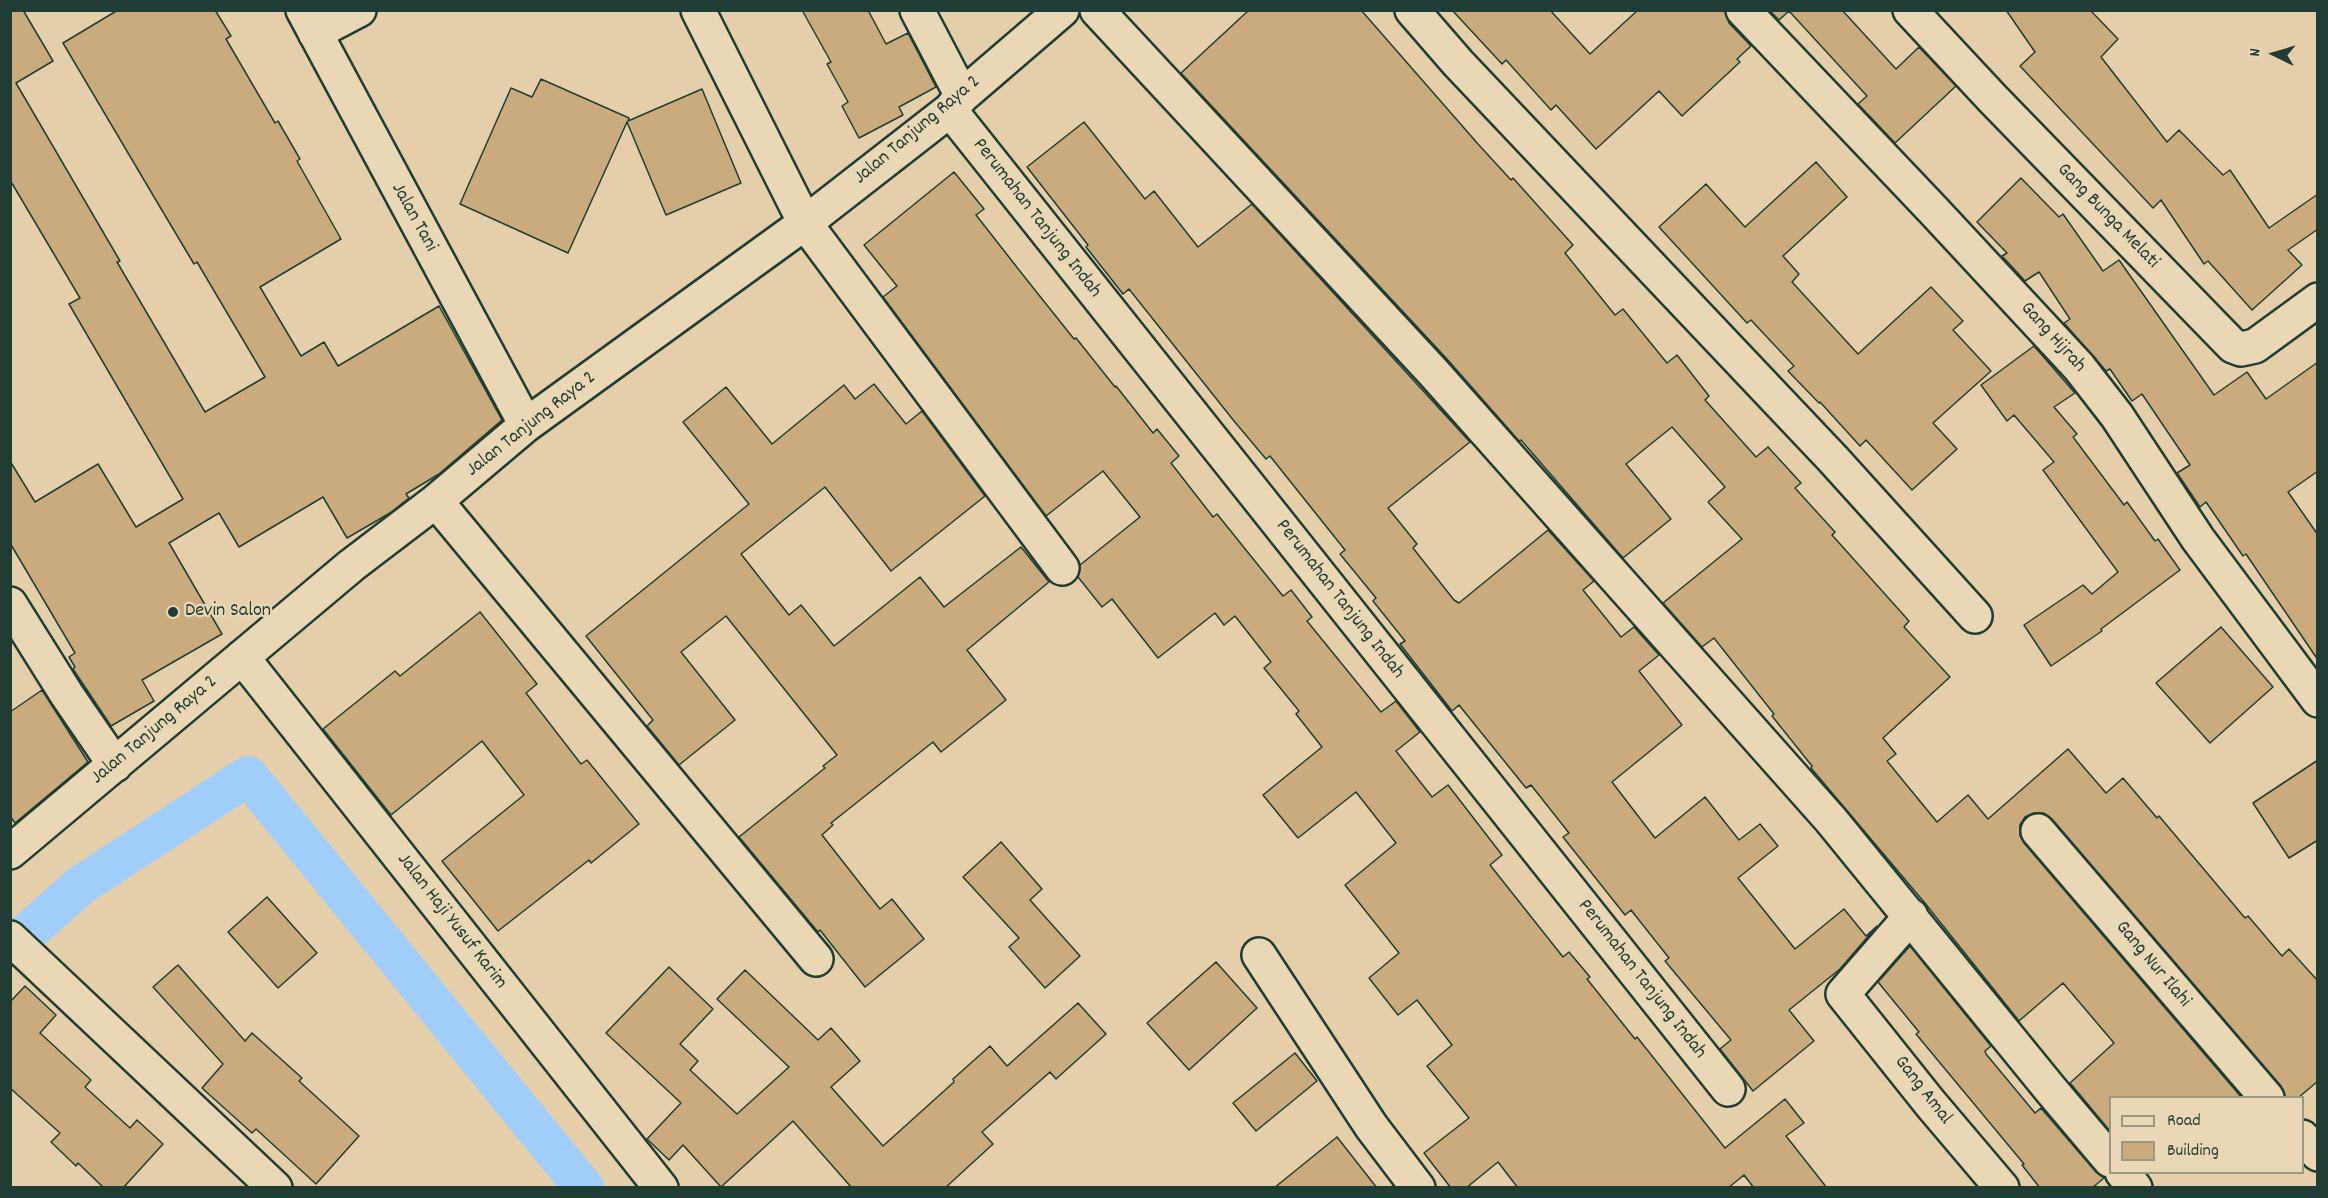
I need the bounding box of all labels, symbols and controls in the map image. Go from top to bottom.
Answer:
north arrow [2244,24,2304,84]
text: N [2244,47,2267,57]
street label: Jalan Tanjung Raya 2 [850,71,986,191]
street label: Perumahan Tanjung Indah [966,134,1106,304]
street label: Gang Bunga Melati [2050,159,2164,275]
street label: Jalan Tani [384,179,442,257]
street label: Gang Hijrah [2014,298,2090,378]
street label: Jalan Tanjung Raya 2 [463,367,601,483]
street label: Perumahan Tanjung Indah [1269,515,1409,685]
place label: Devin Salon [185,600,271,624]
marker: Devin Salon [166,605,180,619]
street label: Jalan Tanjung Raya 2 [87,671,223,791]
street label: Jalan Haji Yusuf Karim [391,849,511,995]
street label: Perumahan Tanjung Indah [1571,895,1711,1065]
street label: Gang Nur Ilahi [2109,917,2195,1013]
street label: Gang Amal [1888,1052,1956,1130]
legend [2109,1096,2304,1174]
text: Road [2167,1109,2201,1134]
text: Building [2167,1139,2219,1164]

